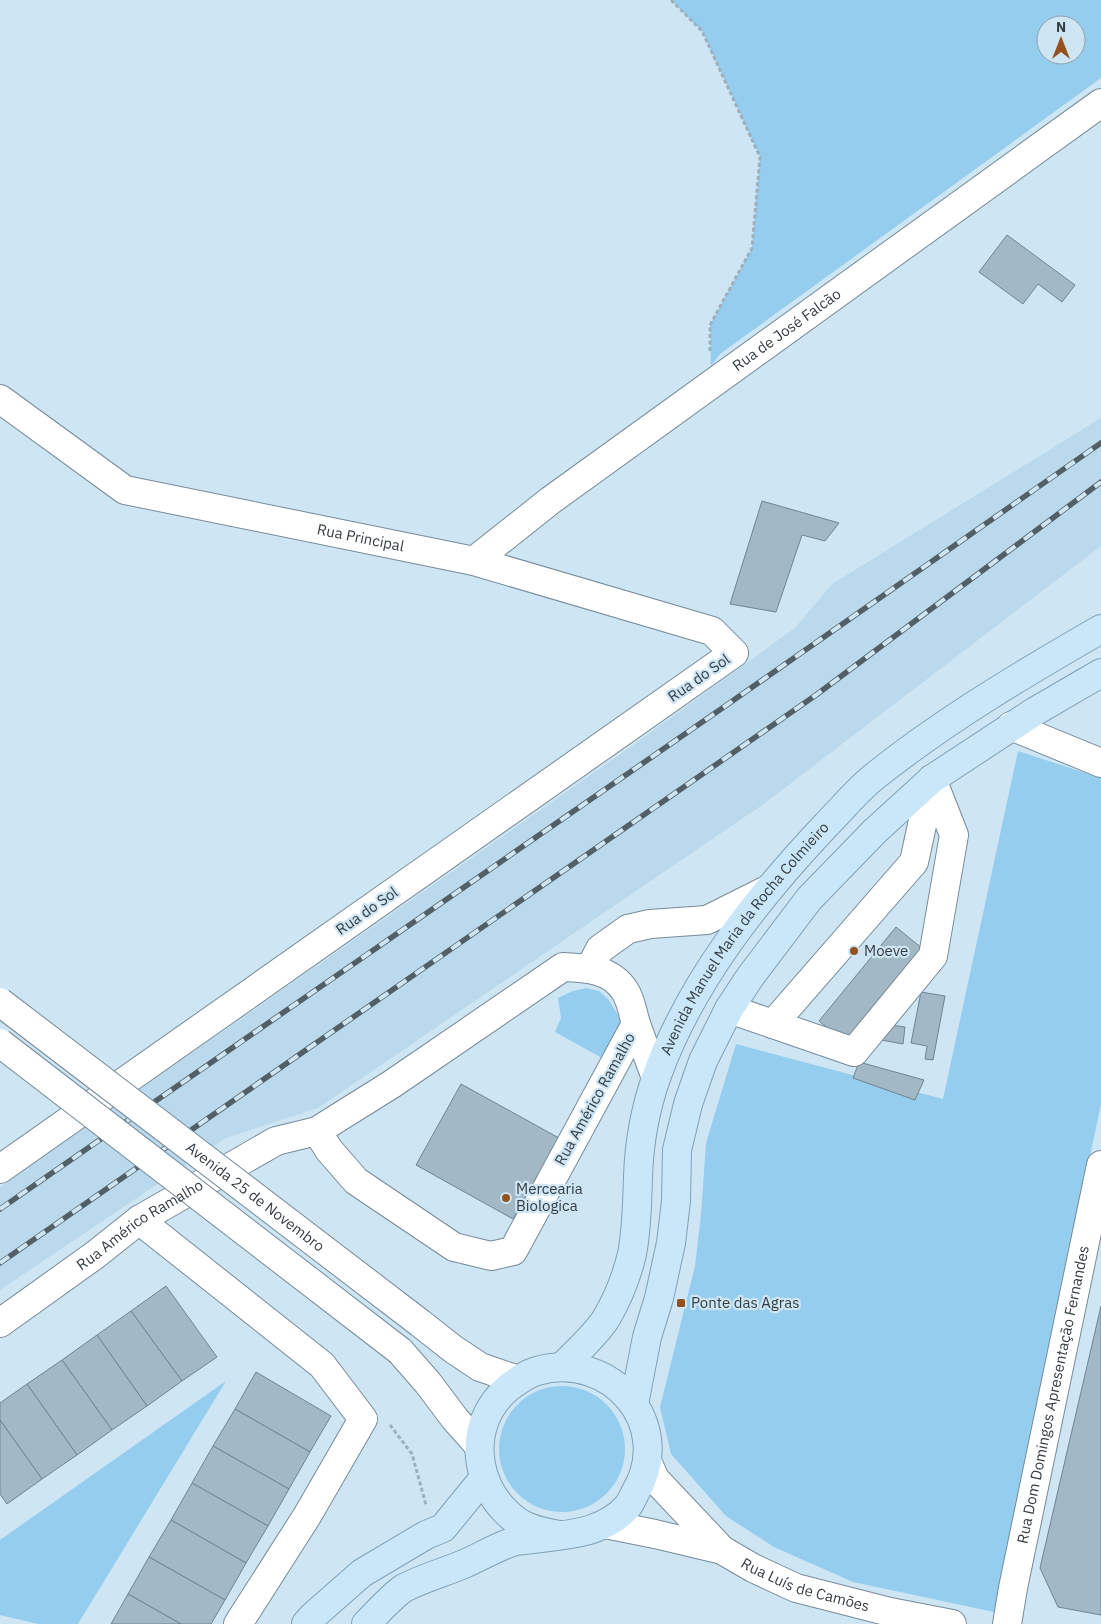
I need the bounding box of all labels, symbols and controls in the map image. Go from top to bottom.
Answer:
north arrow [1036,15,1086,65]
text: N [1056,18,1066,36]
street label: Rua de José Falcão [729,284,844,375]
street label: Rua Principal [315,519,406,556]
street label: Rua do Sol [664,649,733,706]
street label: Avenida Manuel Maria da Rocha Colmieiro [656,818,833,1058]
street label: Rua do Sol [332,882,401,939]
place label: Moeve [864,941,908,960]
marker: Moeve [848,945,860,957]
street label: Rua Américo Ramalho [550,1029,639,1168]
street label: Avenida 25 de Novembro [182,1138,328,1256]
street label: Rua Américo Ramalho [73,1175,206,1274]
place label: Mercearia Biologica [516,1179,583,1215]
marker: Mercearia Biologica [500,1192,512,1204]
street label: Rua Dom Domingos Apresentação Fernandes [1012,1244,1093,1545]
place label: Ponte das Agras [691,1293,800,1312]
marker: Ponte das Agras [675,1297,687,1309]
street label: Rua Luís de Camões [738,1553,872,1615]

